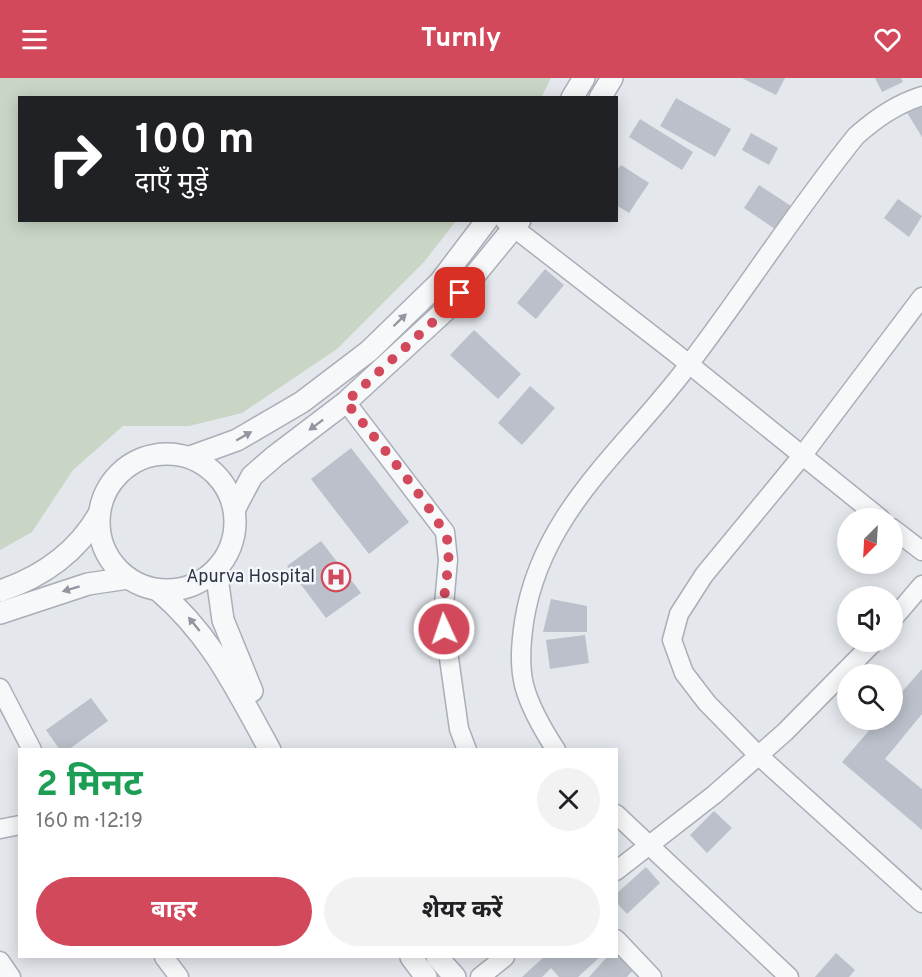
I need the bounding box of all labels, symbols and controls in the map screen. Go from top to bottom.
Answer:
text: Turnly [421,22,501,56]
icon: menu [18,23,51,56]
icon: heart [871,23,904,56]
text: 100 m [135,115,254,168]
icon: right [36,120,114,198]
text: दाएँ मुड़ें [135,167,208,201]
pin [434,267,485,318]
icon: arrive [443,276,476,309]
one-way arrow [393,314,407,328]
one-way arrow [309,418,324,430]
one-way arrow [236,431,253,441]
north arrow [837,508,903,574]
map controls [837,508,903,730]
hospital icon: Apurva Hospital [320,561,352,593]
place label: Apurva Hospital [186,566,315,589]
one-way arrow [62,585,80,594]
button: sound [837,586,903,652]
position arrow [412,597,476,661]
one-way arrow [188,617,201,632]
button: search [837,664,903,730]
text: 2 मिनट [36,763,143,809]
button: close [537,768,600,831]
text: 160 m · 12:19 [36,809,143,835]
button: बाहर [36,877,312,946]
button: शेयर करें [324,877,600,946]

